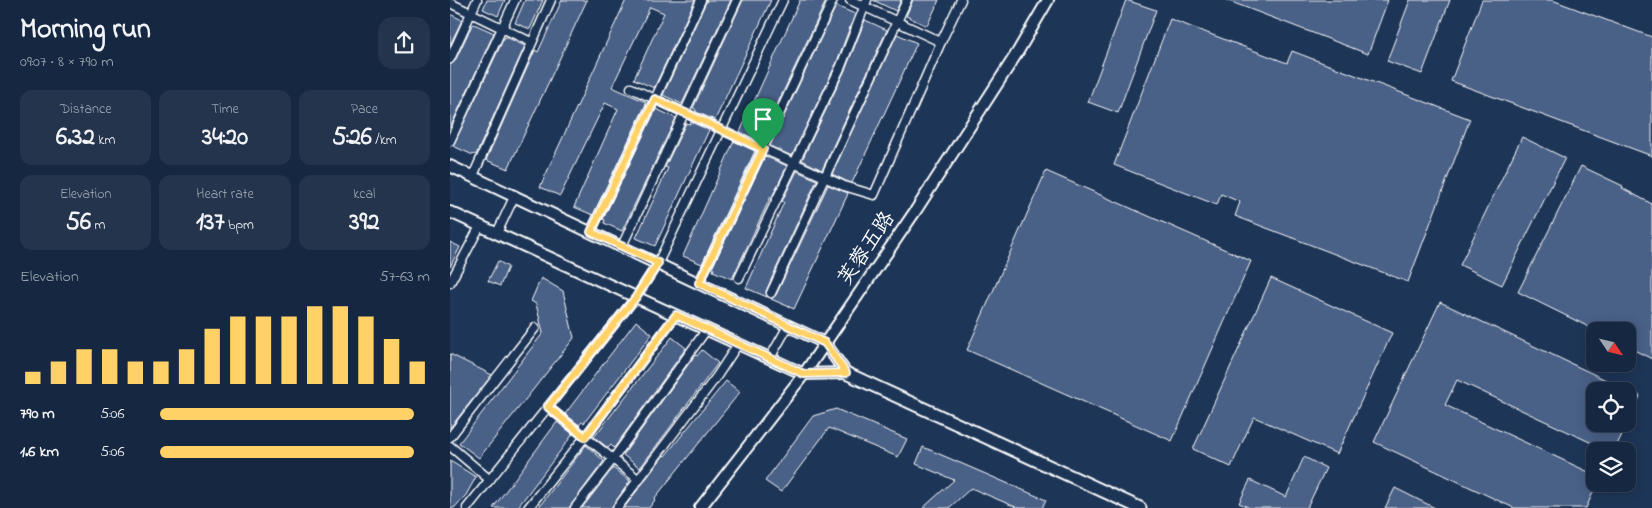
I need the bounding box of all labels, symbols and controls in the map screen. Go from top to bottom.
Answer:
text: Morning run [20,10,151,51]
button: share [378,17,430,69]
text: 09:07 · 8 × 790 m [20,50,114,74]
pin [742,98,784,149]
text: Distance [60,99,111,120]
text: Time [211,99,239,120]
text: Pace [351,99,378,120]
icon: arrive [749,105,777,133]
text: 6.32 [56,120,95,156]
text: 34:20 [202,120,248,156]
text: 5:26 [332,120,372,156]
text: km [95,130,115,151]
text: /km [372,130,397,151]
text: Elevation [60,184,111,205]
text: Heart rate [196,184,254,205]
text: kcal [353,184,375,205]
text: 56 [66,205,91,241]
text: 137 [196,205,225,241]
text: 392 [349,205,379,241]
street label: 芙蓉五路 [831,206,903,292]
text: m [91,215,106,236]
text: bpm [225,215,254,236]
text: Elevation [20,265,79,289]
text: 57–63 m [380,265,430,289]
north arrow [1586,322,1636,372]
map controls [1586,322,1636,492]
button: locate [1586,382,1636,432]
text: 790 m [20,402,55,426]
text: 5:06 [100,402,124,426]
text: 1.6 km [20,440,59,464]
text: 5:06 [100,440,124,464]
button: layers [1586,442,1636,492]

